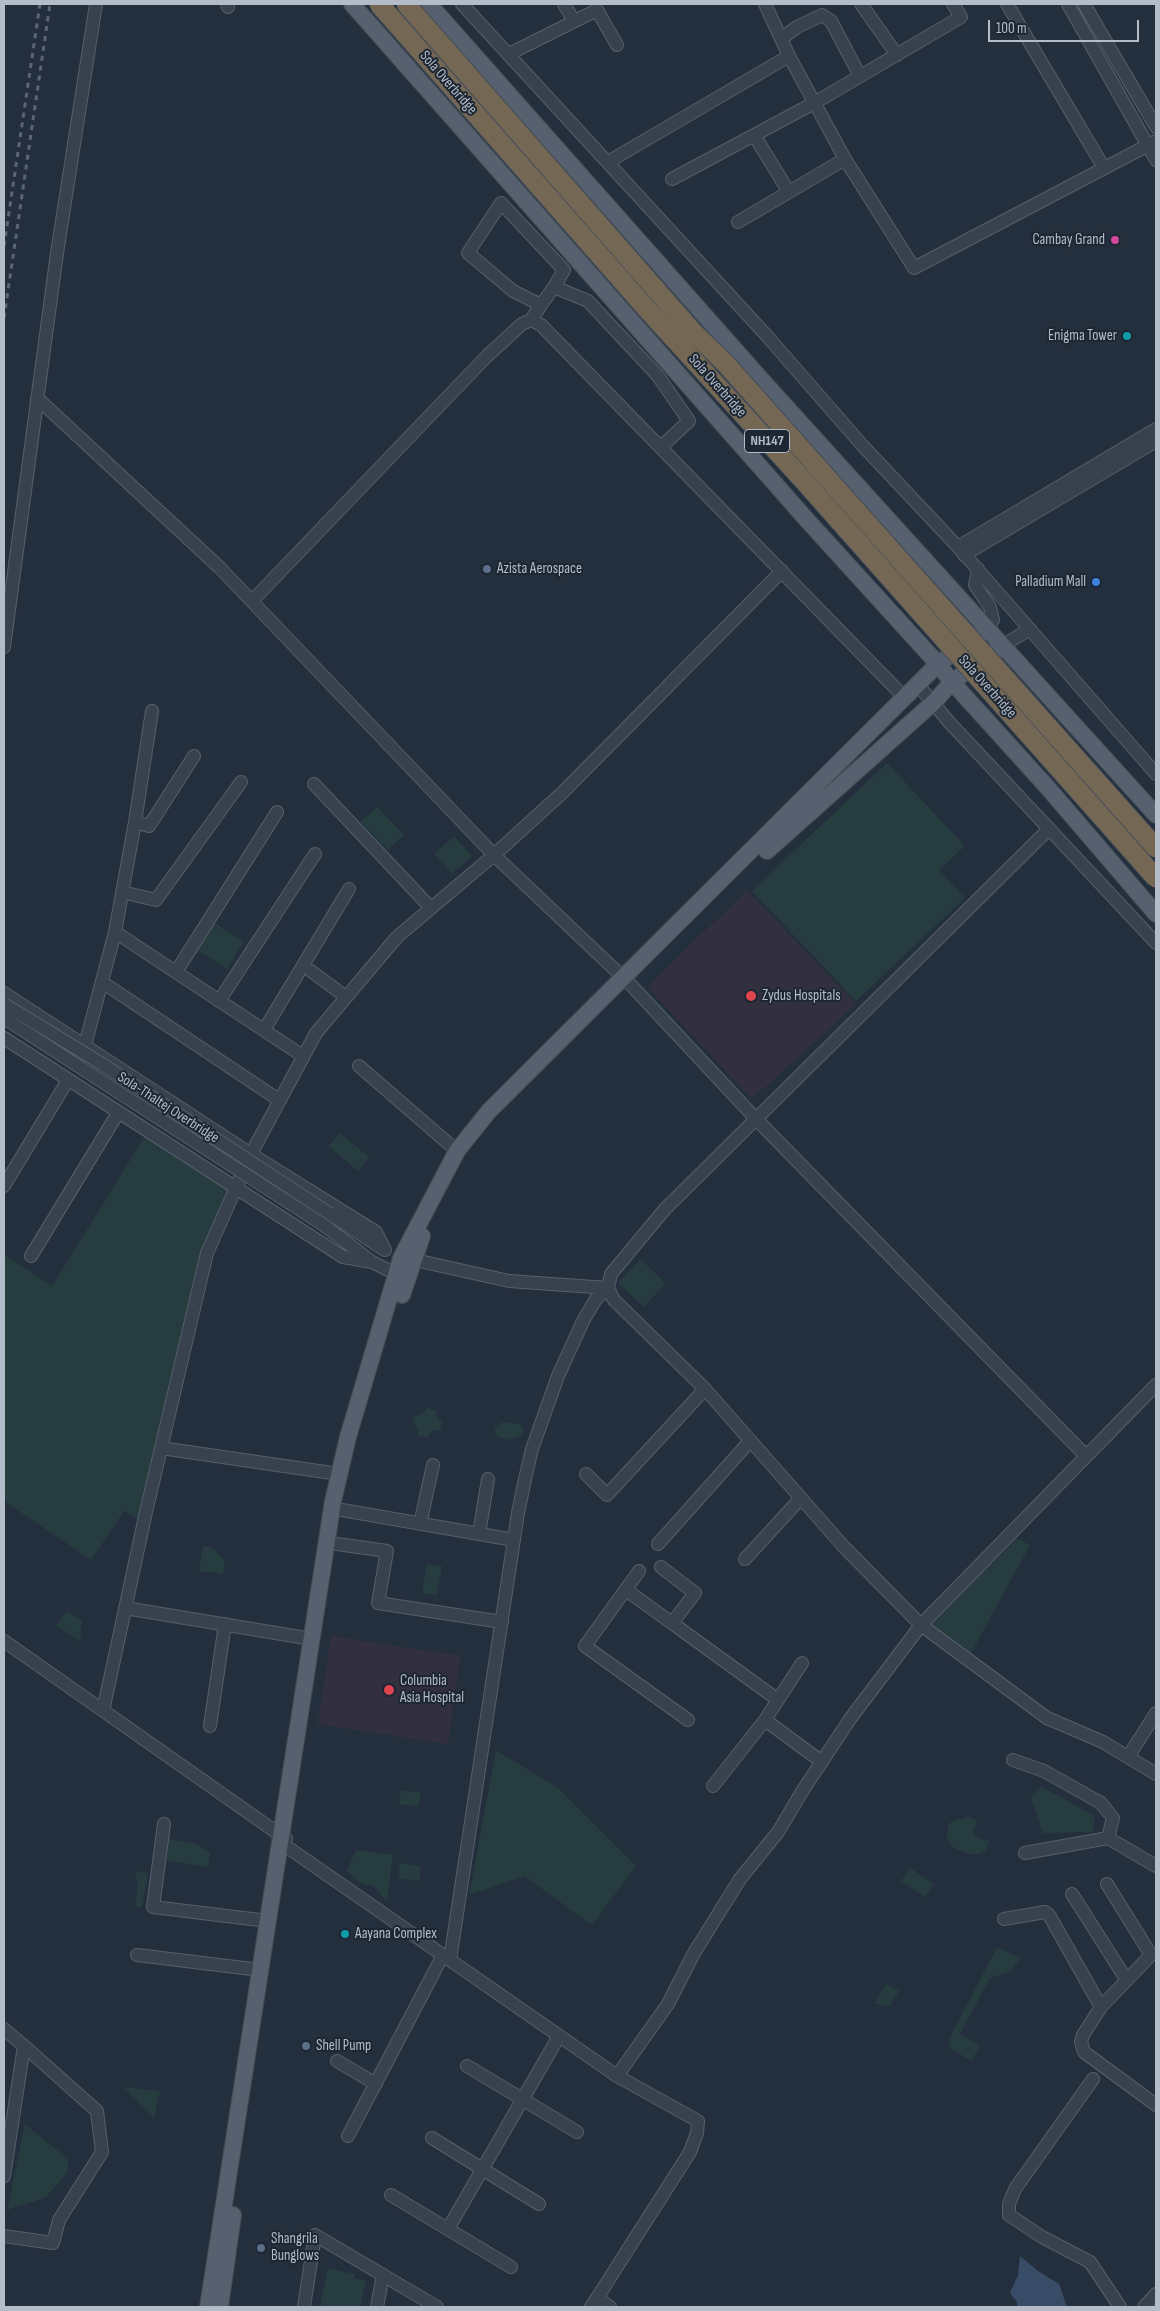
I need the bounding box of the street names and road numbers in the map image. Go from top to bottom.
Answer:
street label: Sola Overbridge [415,47,481,119]
street label: Sola Overbridge [684,351,750,421]
road number: NH147 [744,430,790,452]
street label: Sola Overbridge [954,652,1020,722]
street label: Sola-Thaltej Overbridge [114,1068,222,1148]

